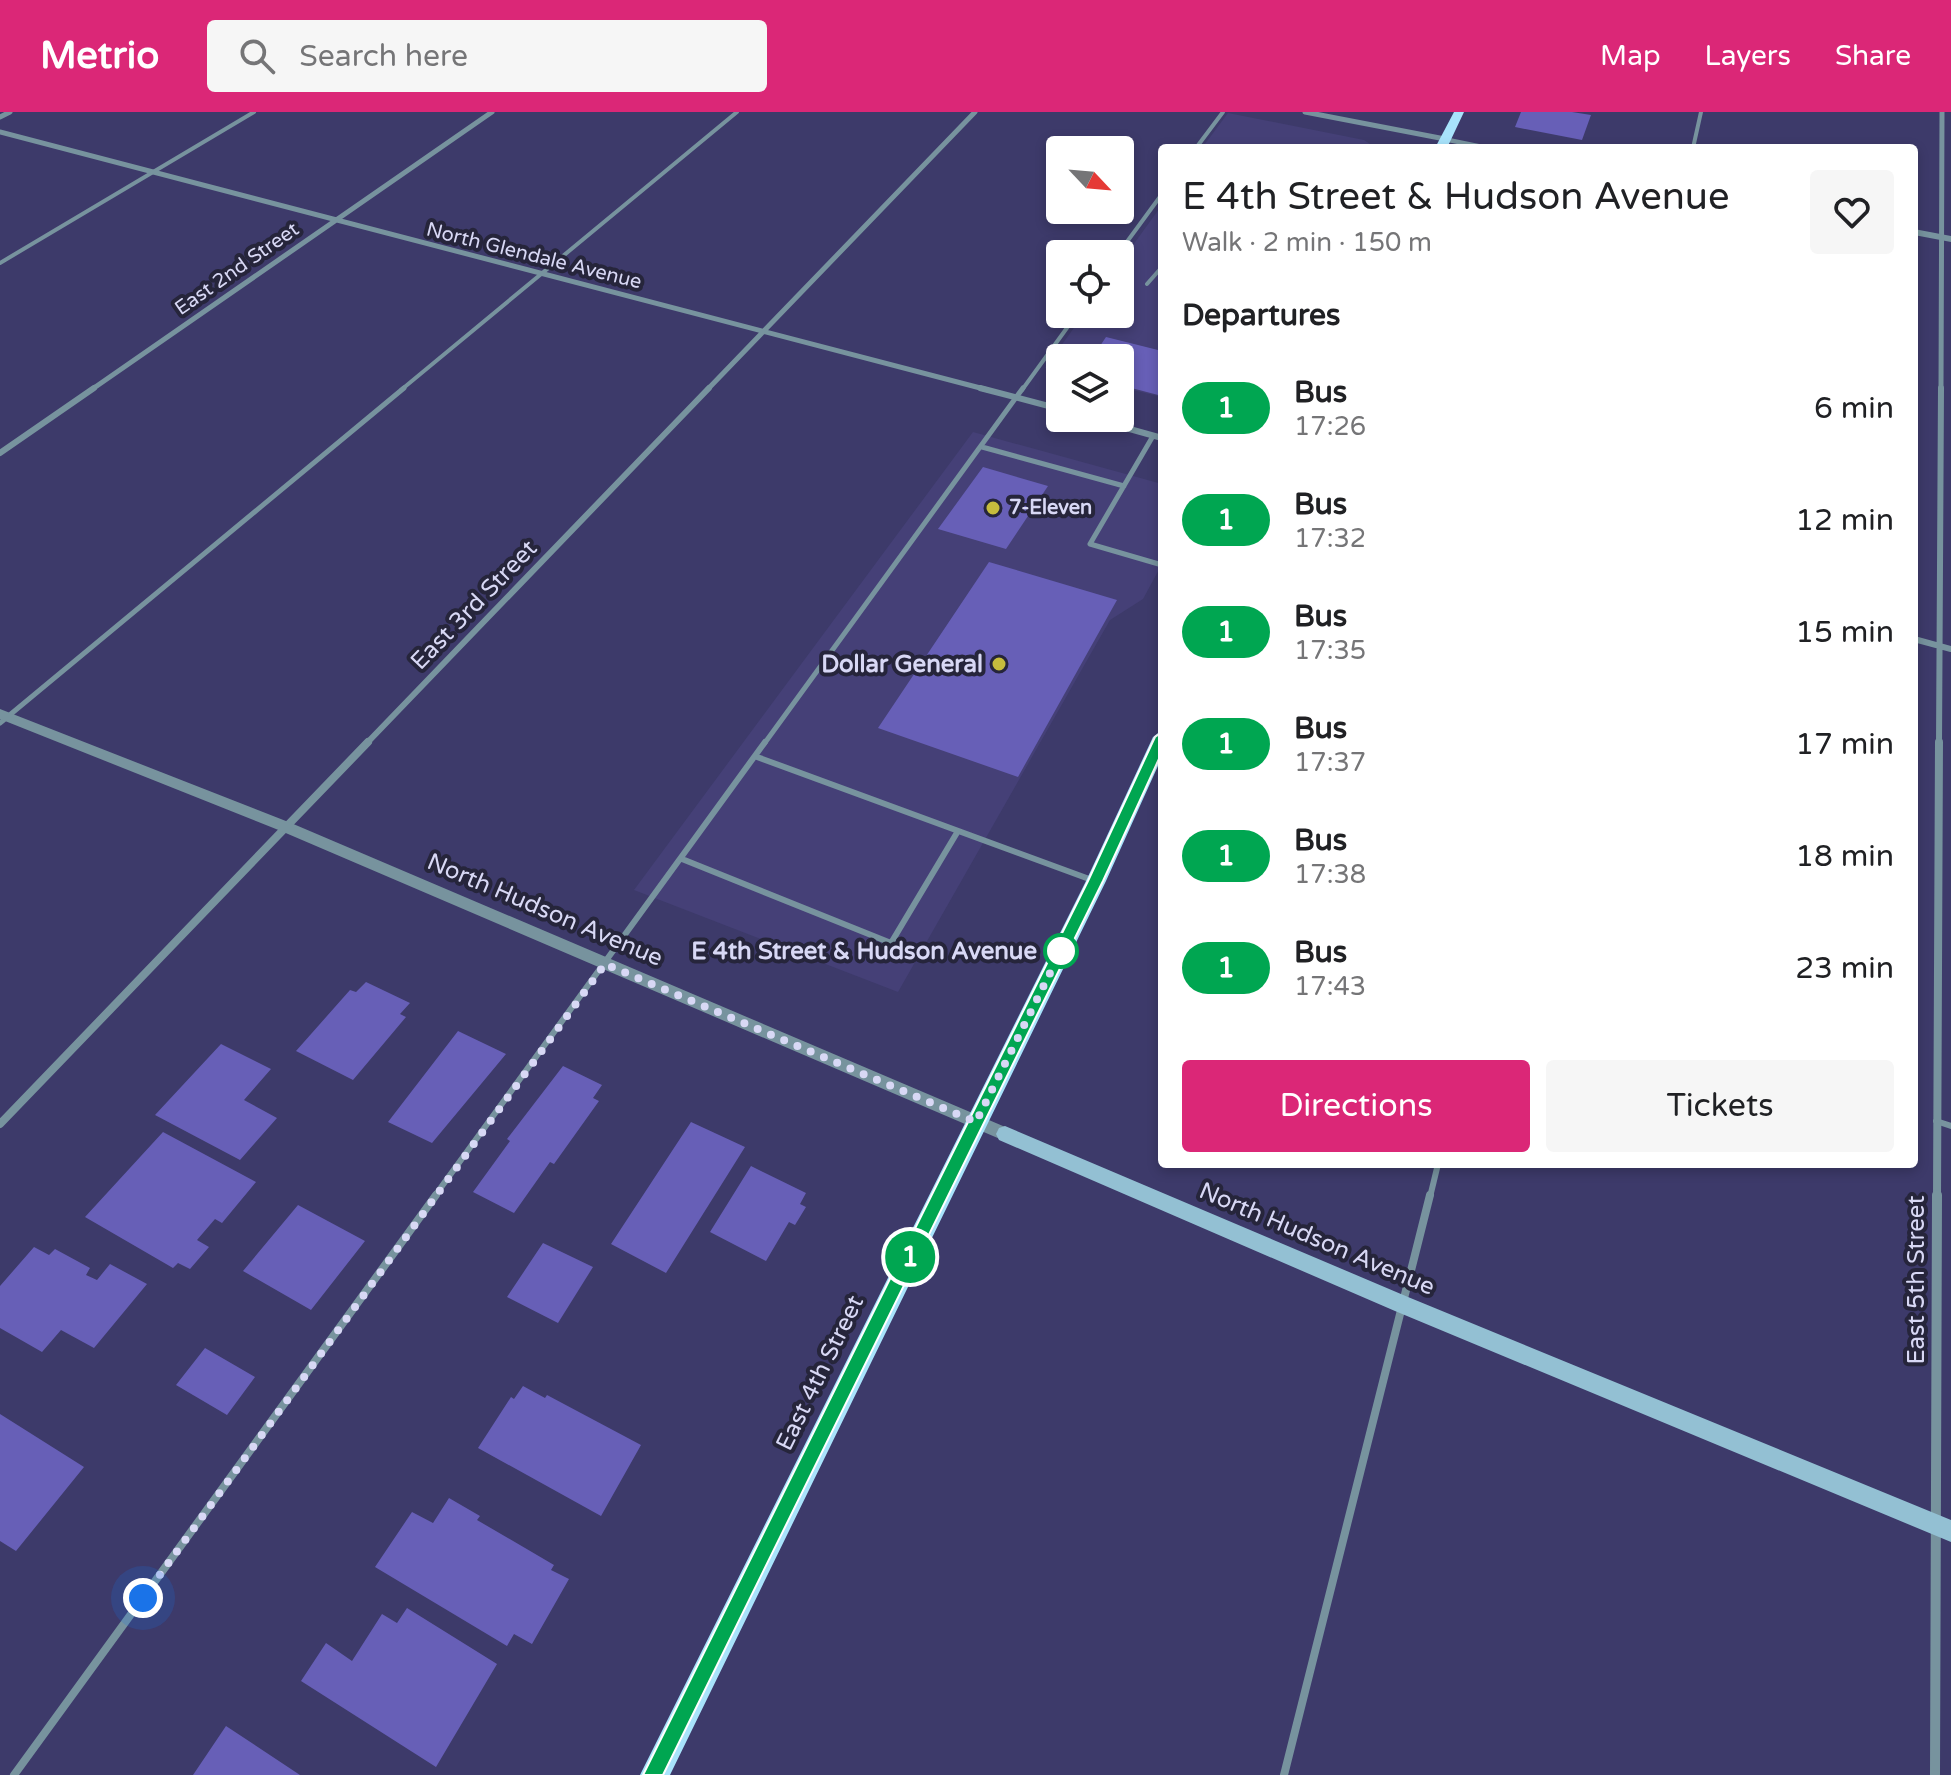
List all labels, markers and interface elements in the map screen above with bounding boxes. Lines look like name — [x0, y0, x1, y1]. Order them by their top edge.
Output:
search box — [207, 20, 767, 92]
text: Metrio — [40, 33, 159, 79]
icon: search — [235, 34, 279, 78]
text: Search here — [299, 38, 468, 75]
text: Map — [1600, 39, 1661, 73]
text: Layers — [1705, 39, 1791, 73]
text: Share — [1835, 39, 1911, 73]
north arrow — [1046, 136, 1134, 224]
map controls — [1046, 136, 1134, 432]
button: heart — [1810, 170, 1894, 254]
text: E 4th Street & Hudson Avenue — [1182, 174, 1729, 220]
street label: East 2nd Street — [170, 217, 304, 321]
street label: North Glendale Avenue — [424, 218, 644, 294]
text: Walk · 2 min · 150 m — [1182, 227, 1432, 258]
button: locate — [1046, 240, 1134, 328]
text: Departures — [1182, 297, 1340, 334]
button: layers — [1046, 344, 1134, 432]
text: Bus — [1294, 374, 1347, 411]
text: 6 min — [1814, 390, 1894, 427]
text: 1 — [1217, 391, 1235, 425]
text: 17:26 — [1294, 411, 1366, 442]
text: Bus — [1294, 486, 1347, 523]
place label: 7-Eleven — [1009, 496, 1092, 520]
marker: 7-Eleven — [984, 499, 1002, 517]
text: 12 min — [1795, 502, 1894, 539]
text: 1 — [1217, 503, 1235, 537]
text: 17:32 — [1294, 523, 1366, 554]
street label: East 3rd Street — [405, 534, 543, 676]
text: Bus — [1294, 598, 1347, 635]
text: 15 min — [1795, 614, 1894, 651]
text: 1 — [1217, 615, 1235, 649]
text: 17:35 — [1294, 635, 1366, 666]
place label: Dollar General — [821, 650, 983, 679]
marker: Dollar General — [990, 655, 1008, 673]
text: Bus — [1294, 710, 1347, 747]
text: 17 min — [1795, 726, 1894, 763]
text: 1 — [1217, 727, 1235, 761]
text: 17:37 — [1294, 747, 1366, 778]
text: Bus — [1294, 822, 1347, 859]
text: 18 min — [1795, 838, 1894, 875]
text: 1 — [1217, 839, 1235, 873]
street label: North Hudson Avenue — [423, 847, 667, 973]
text: 17:38 — [1294, 859, 1366, 890]
marker: E 4th Street & Hudson Avenue — [1044, 934, 1078, 968]
text: Bus — [1294, 934, 1347, 971]
place label: E 4th Street & Hudson Avenue — [691, 937, 1037, 966]
text: 23 min — [1795, 950, 1894, 987]
text: 1 — [1217, 951, 1235, 985]
text: 17:43 — [1294, 971, 1366, 1002]
button: Directions — [1182, 1060, 1530, 1152]
button: Tickets — [1546, 1060, 1894, 1152]
street label: North Hudson Avenue — [1195, 1176, 1439, 1302]
street label: East 5th Street — [1902, 1195, 1931, 1365]
line badge: 1 — [884, 1231, 936, 1283]
text: 1 — [901, 1240, 919, 1274]
street label: East 4th Street — [770, 1291, 870, 1455]
your location — [123, 1578, 163, 1618]

